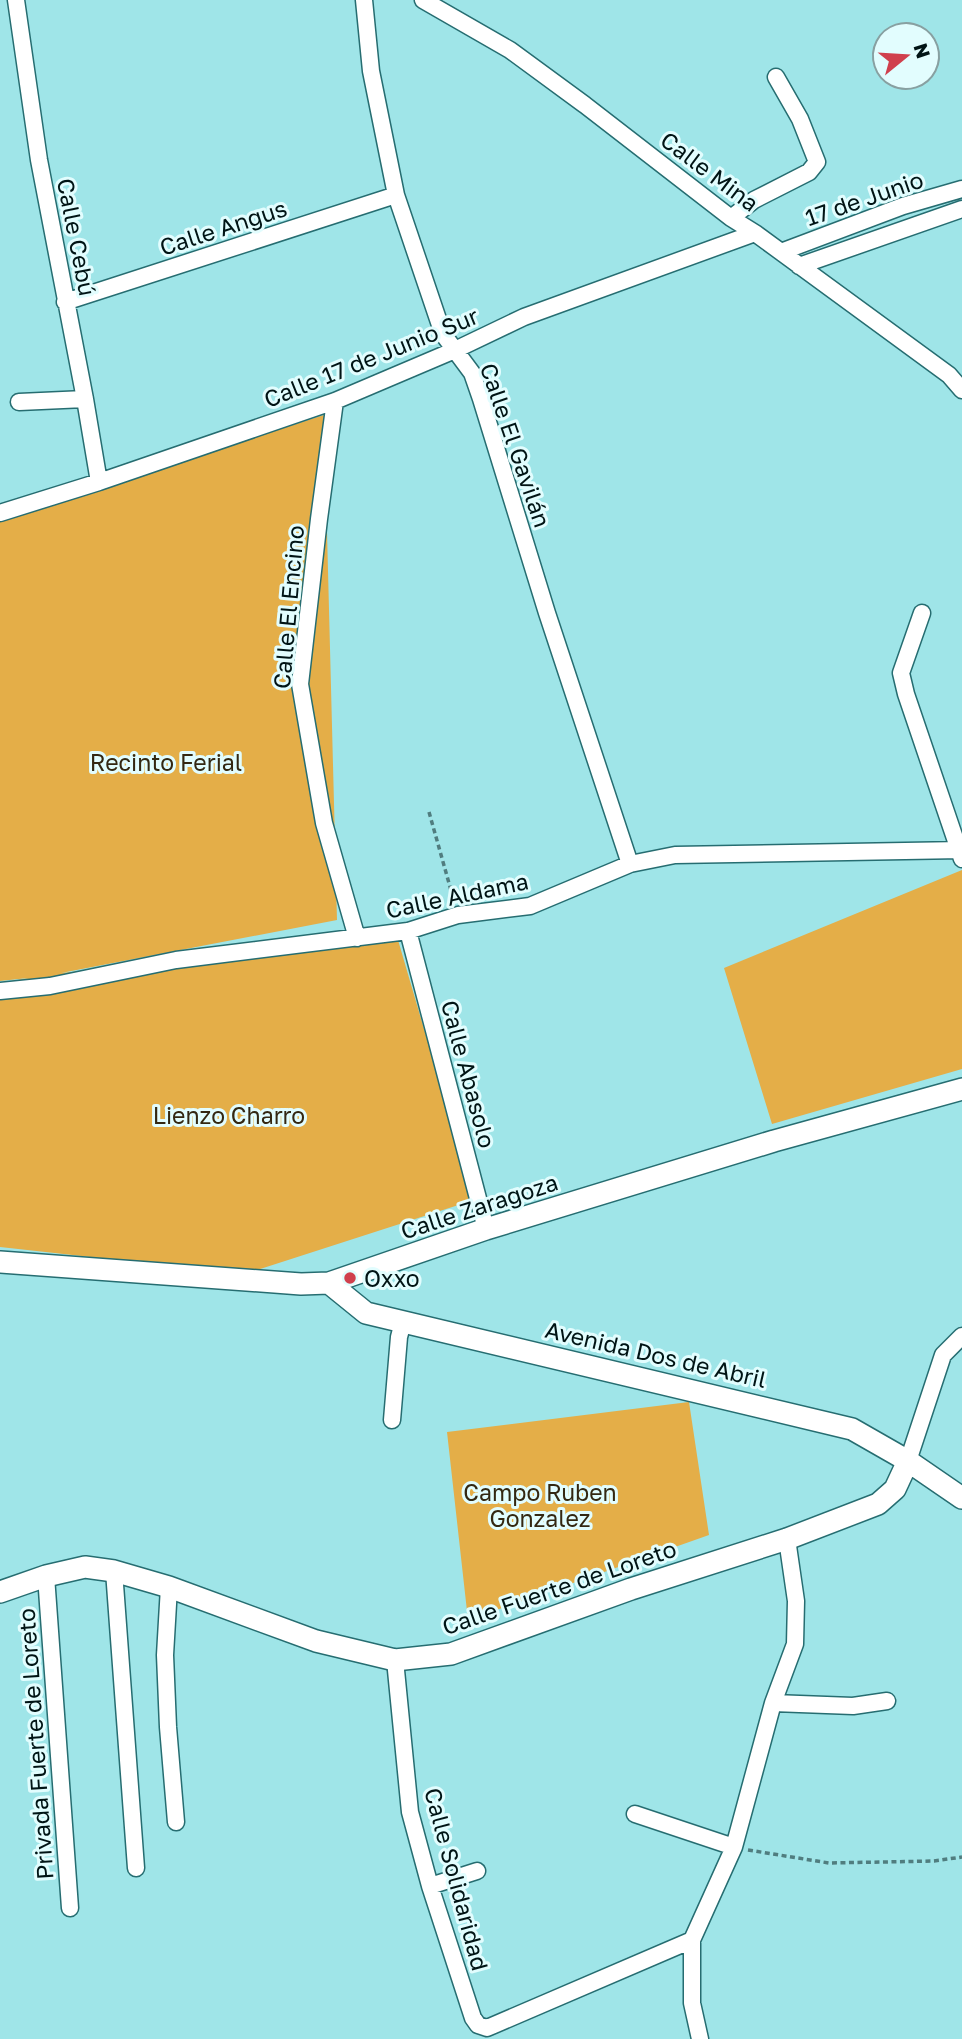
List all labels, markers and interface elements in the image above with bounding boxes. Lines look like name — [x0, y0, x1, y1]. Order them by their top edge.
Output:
north arrow — [871, 21, 941, 91]
text: N — [909, 40, 936, 61]
street label: Calle Mina — [656, 125, 764, 217]
street label: 17 de Junio — [801, 165, 927, 231]
street label: Calle Cebú — [52, 176, 102, 298]
street label: Calle Angus — [156, 193, 290, 261]
street label: Calle 17 de Junio Sur — [260, 301, 482, 413]
street label: Calle El Gavilán — [475, 359, 557, 531]
street label: Calle El Encino — [267, 524, 309, 690]
park label: Recinto Ferial — [90, 748, 242, 776]
street label: Calle Aldama — [383, 866, 531, 924]
street label: Calle Abasolo — [436, 997, 502, 1151]
park label: Lienzo Charro — [153, 1101, 305, 1129]
street label: Calle Zaragoza — [397, 1167, 561, 1245]
place label: Oxxo — [364, 1264, 420, 1292]
marker: Oxxo — [342, 1270, 358, 1286]
street label: Avenida Dos de Abril — [543, 1315, 769, 1393]
park label: Campo Ruben Gonzalez — [463, 1478, 617, 1532]
street label: Calle Fuerte de Loreto — [438, 1534, 680, 1640]
street label: Privada Fuerte de Loreto — [12, 1607, 58, 1881]
street label: Calle Solidaridad — [419, 1785, 495, 1973]

